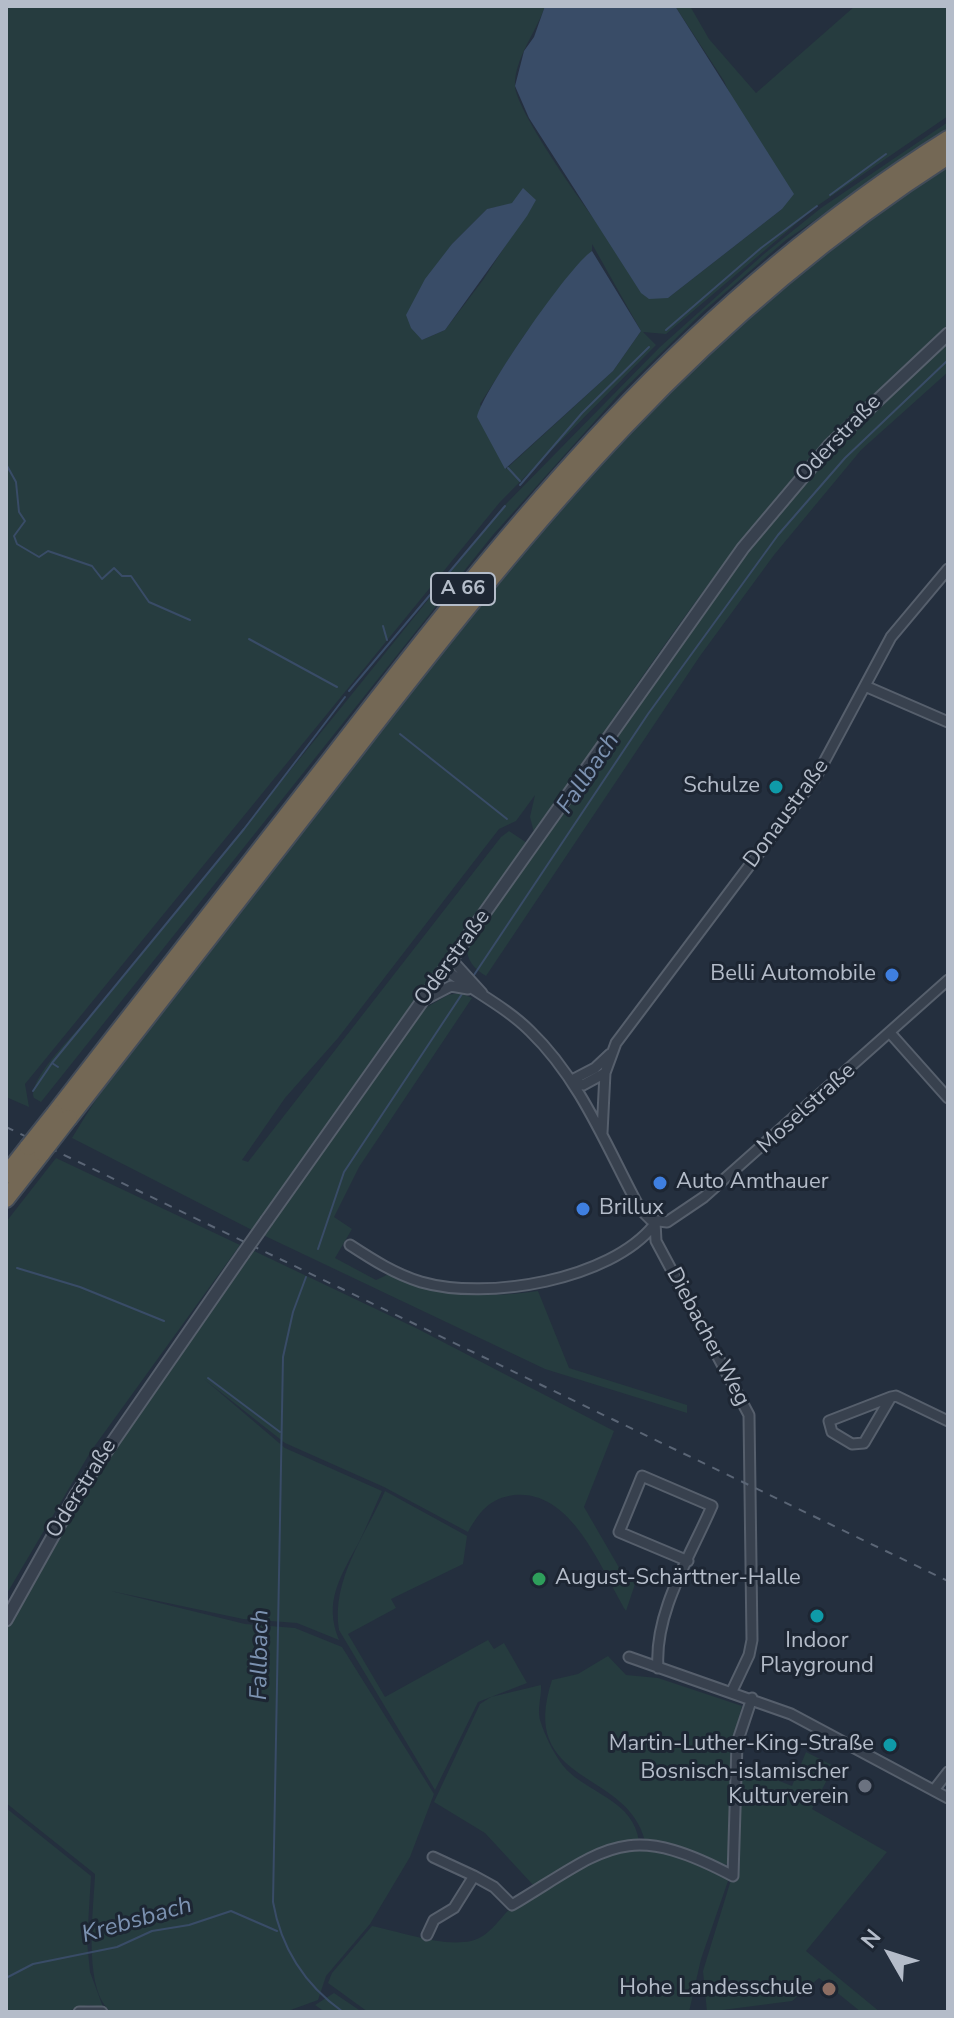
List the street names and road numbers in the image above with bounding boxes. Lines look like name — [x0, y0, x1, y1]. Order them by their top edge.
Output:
street label: Oderstraße — [791, 390, 887, 488]
road number: A 66 — [431, 573, 495, 605]
street label: Donaustraße — [739, 755, 835, 873]
street label: Oderstraße — [409, 905, 497, 1011]
street label: Moselstraße — [753, 1058, 861, 1160]
street label: Diebacher Weg — [659, 1263, 755, 1411]
street label: Oderstraße — [41, 1435, 123, 1543]

